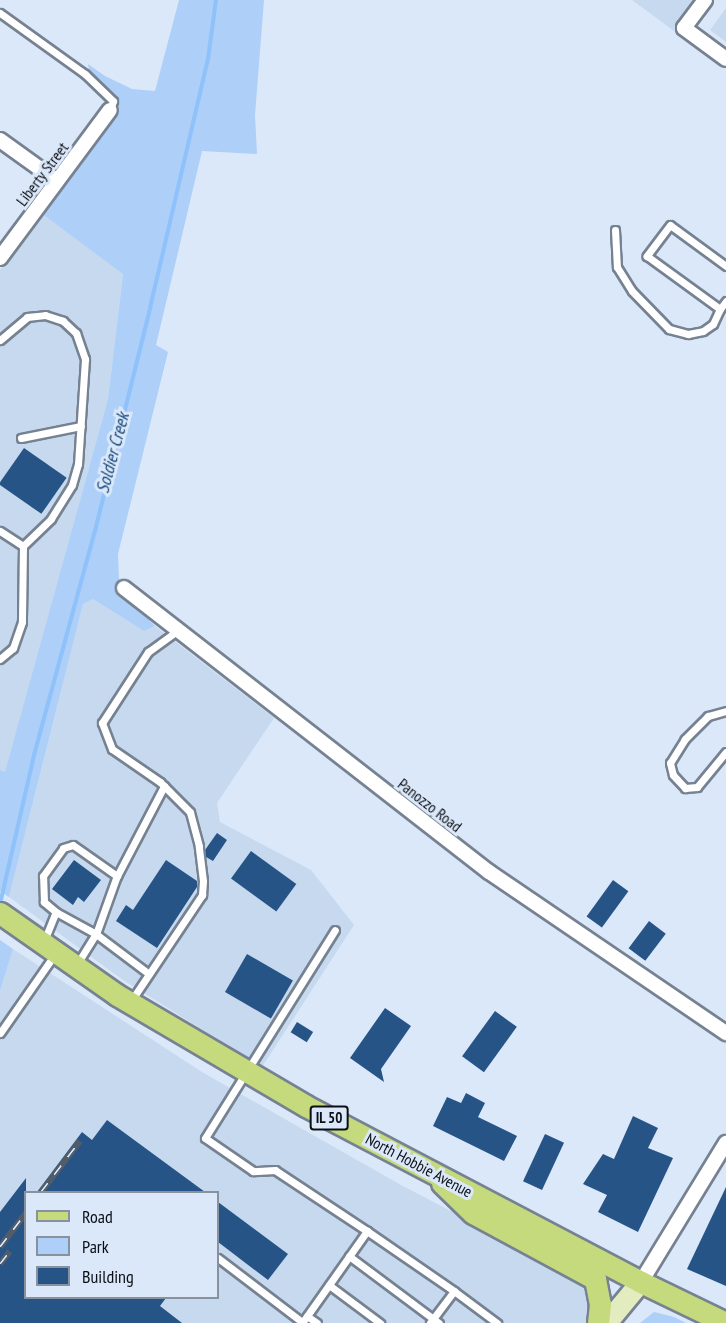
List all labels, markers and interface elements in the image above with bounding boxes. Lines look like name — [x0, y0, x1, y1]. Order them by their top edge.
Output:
street label: Liberty Street — [12, 138, 72, 210]
water label: Soldier Creek — [92, 411, 134, 495]
street label: Panozzo Road — [394, 774, 466, 836]
road number: IL 50 — [308, 1106, 350, 1130]
street label: North Hobbie Avenue — [362, 1129, 476, 1201]
legend — [24, 1191, 219, 1299]
text: Road — [82, 1205, 113, 1228]
text: Park — [82, 1235, 109, 1258]
text: Building — [82, 1265, 134, 1288]

